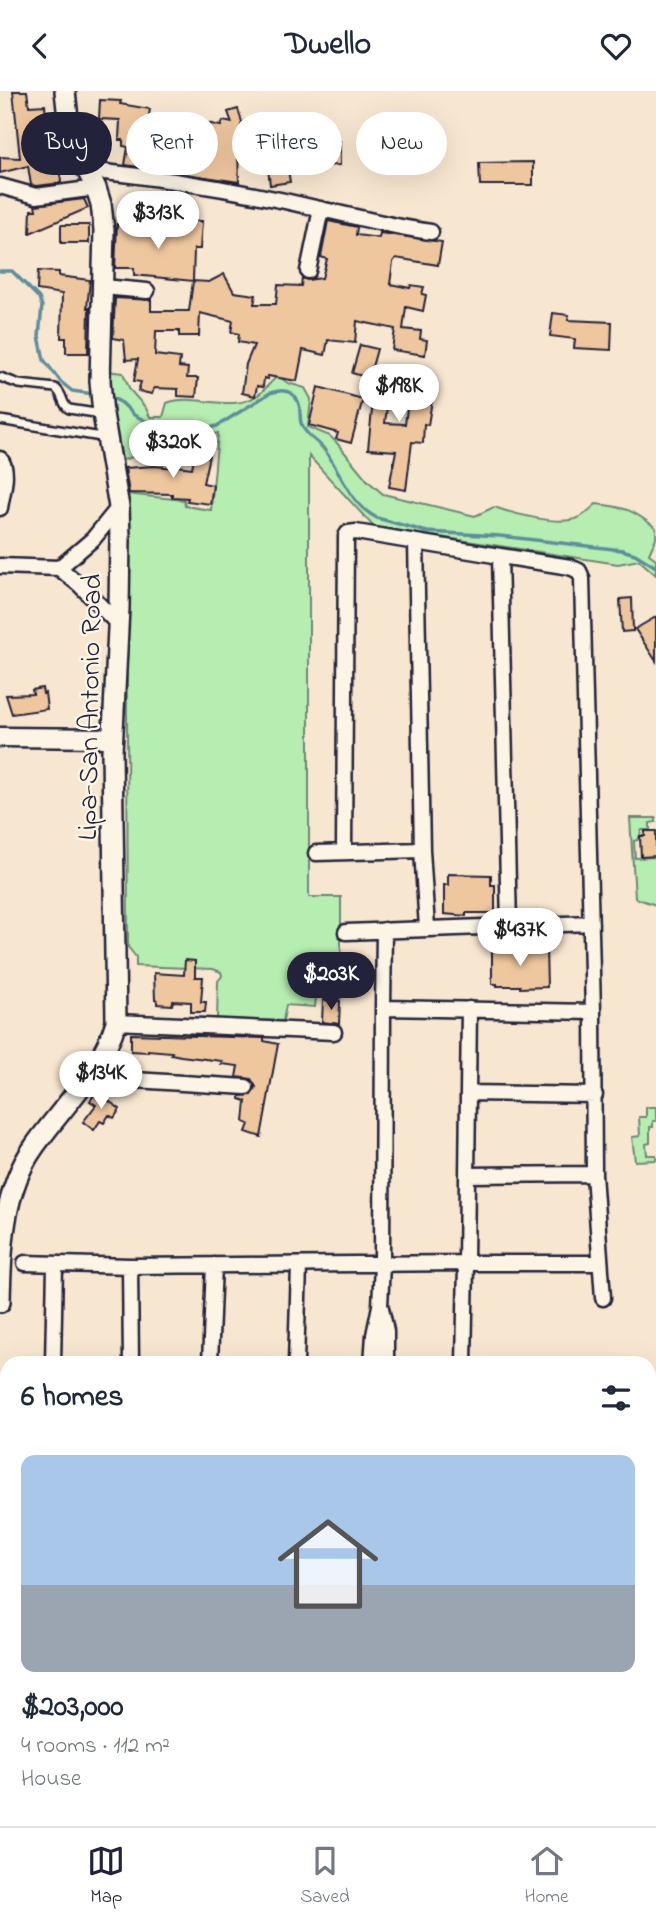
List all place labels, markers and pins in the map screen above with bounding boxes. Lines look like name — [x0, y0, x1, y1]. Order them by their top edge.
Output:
pin: $313K — [109, 191, 207, 251]
pin: $198K — [350, 365, 448, 424]
pin: $320K — [124, 421, 222, 480]
pin: $437K — [471, 909, 569, 968]
pin: $203K — [282, 953, 380, 1012]
pin: $134K — [52, 1051, 150, 1111]

